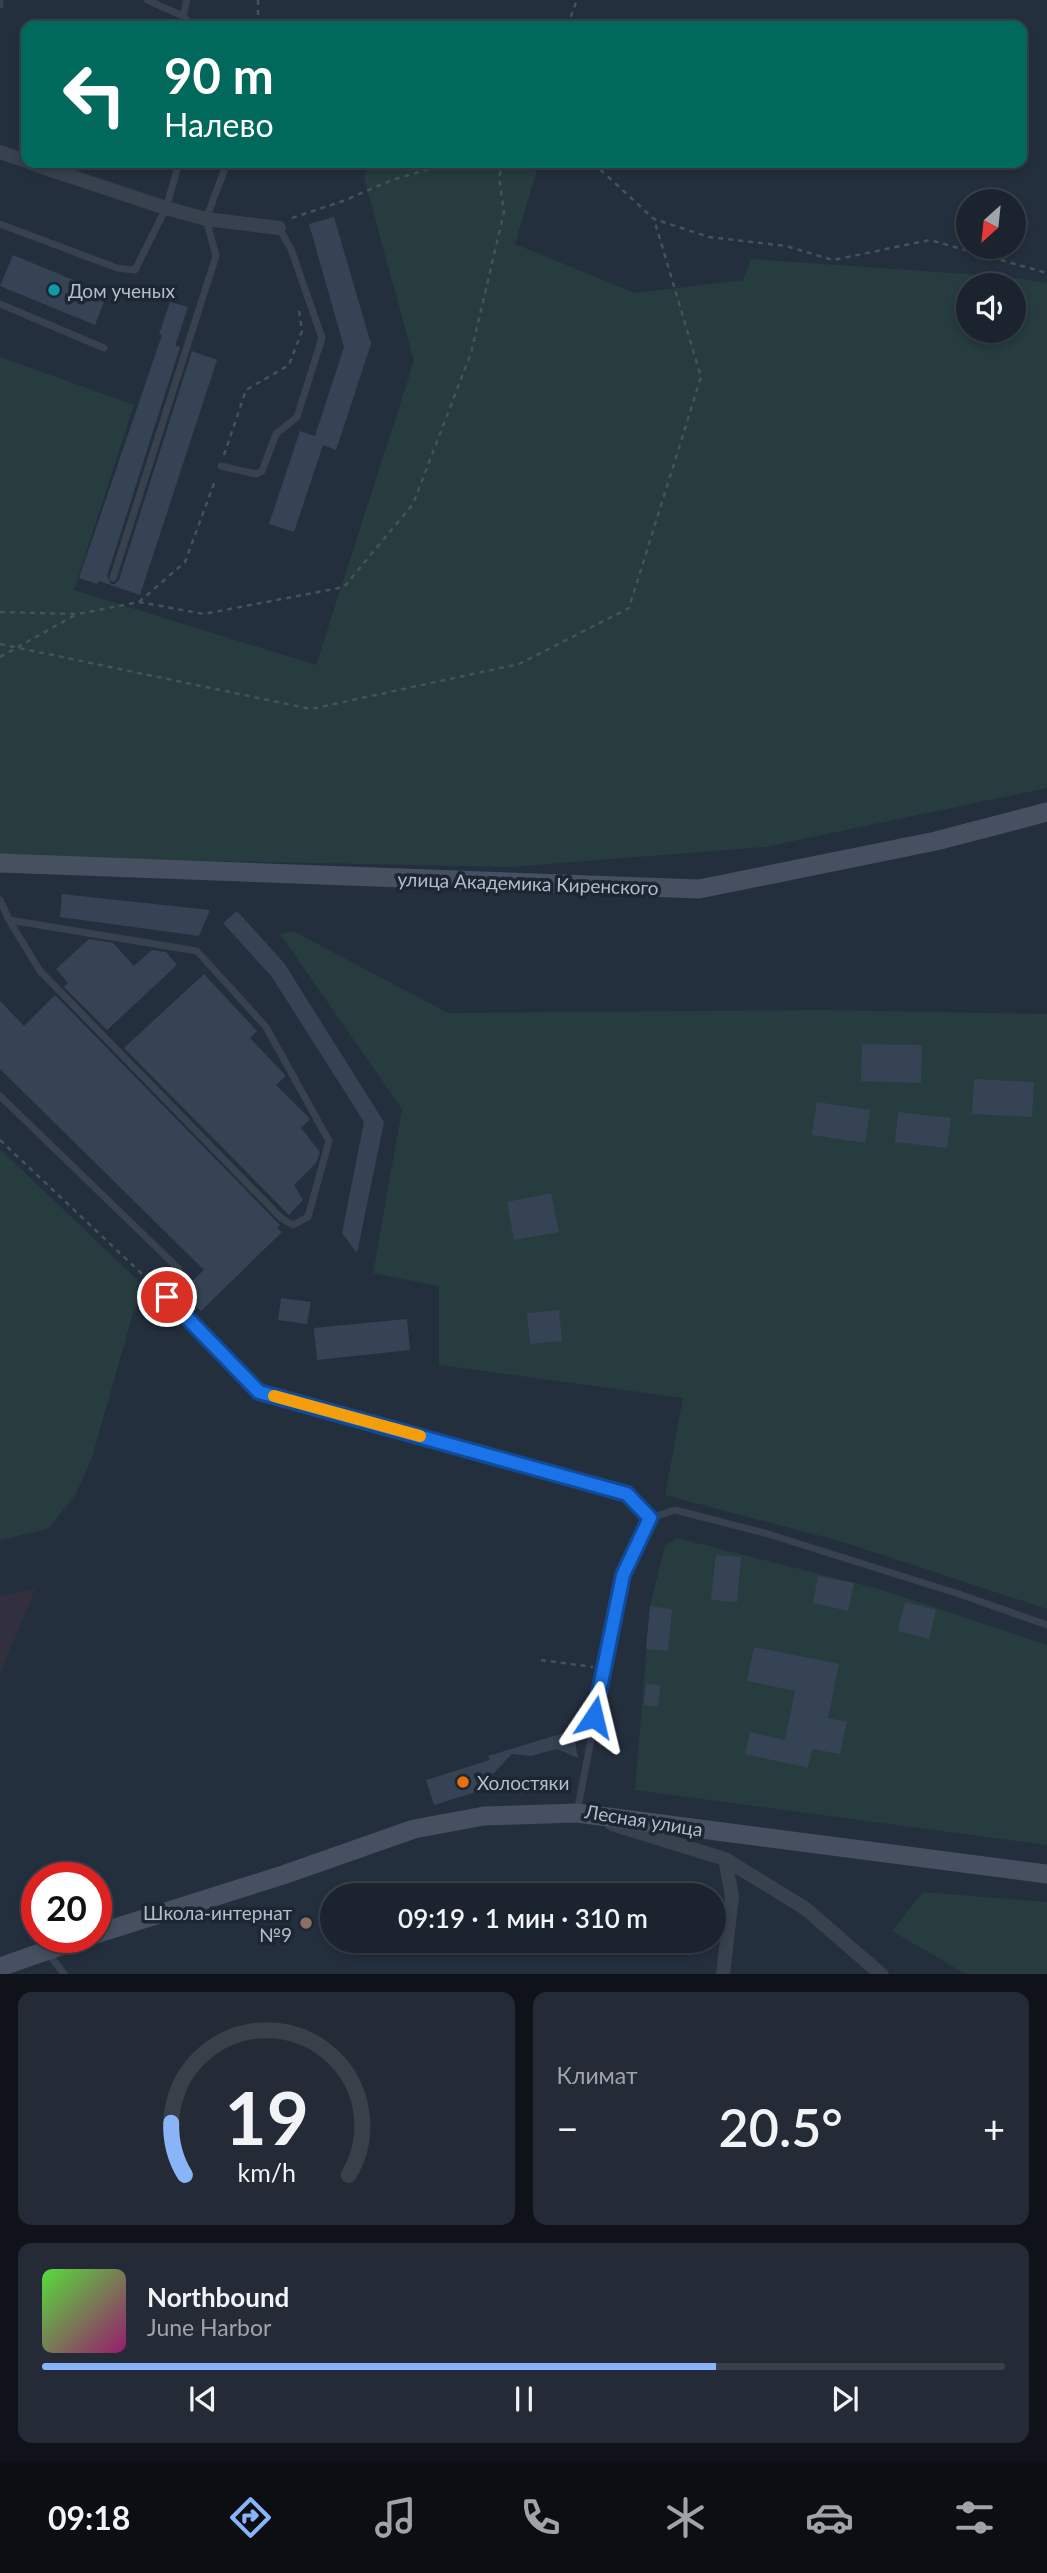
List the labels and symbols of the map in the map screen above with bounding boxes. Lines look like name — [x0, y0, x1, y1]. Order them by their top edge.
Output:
north arrow — [956, 189, 1026, 259]
place label: Дом ученых — [68, 279, 175, 302]
marker: Дом ученых — [46, 282, 62, 298]
street label: улица Академика Киренского — [397, 867, 659, 899]
pin — [137, 1267, 197, 1327]
position arrow — [557, 1680, 631, 1754]
place label: Холостяки — [477, 1771, 569, 1794]
marker: Холостяки — [455, 1774, 471, 1790]
street label: Лесная улица — [583, 1799, 705, 1841]
speed limit sign: 20 — [21, 1862, 112, 1953]
place label: Школа-интернат №9 — [143, 1901, 292, 1946]
marker: Школа-интернат №9 — [298, 1915, 314, 1931]

